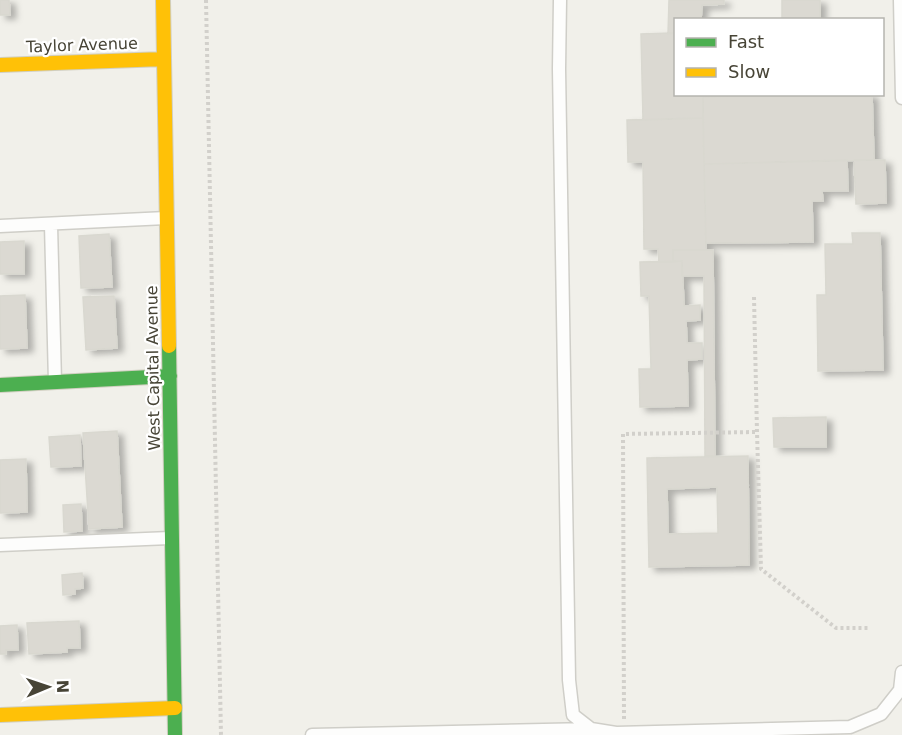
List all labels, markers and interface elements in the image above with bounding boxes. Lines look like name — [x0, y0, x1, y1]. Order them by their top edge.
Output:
legend — [674, 18, 884, 96]
text: Fast — [728, 31, 764, 52]
street label: Taylor Avenue — [25, 34, 138, 56]
text: Slow — [728, 61, 770, 82]
street label: West Capital Avenue — [142, 285, 164, 451]
north arrow — [18, 657, 78, 717]
text: N — [53, 679, 72, 694]

